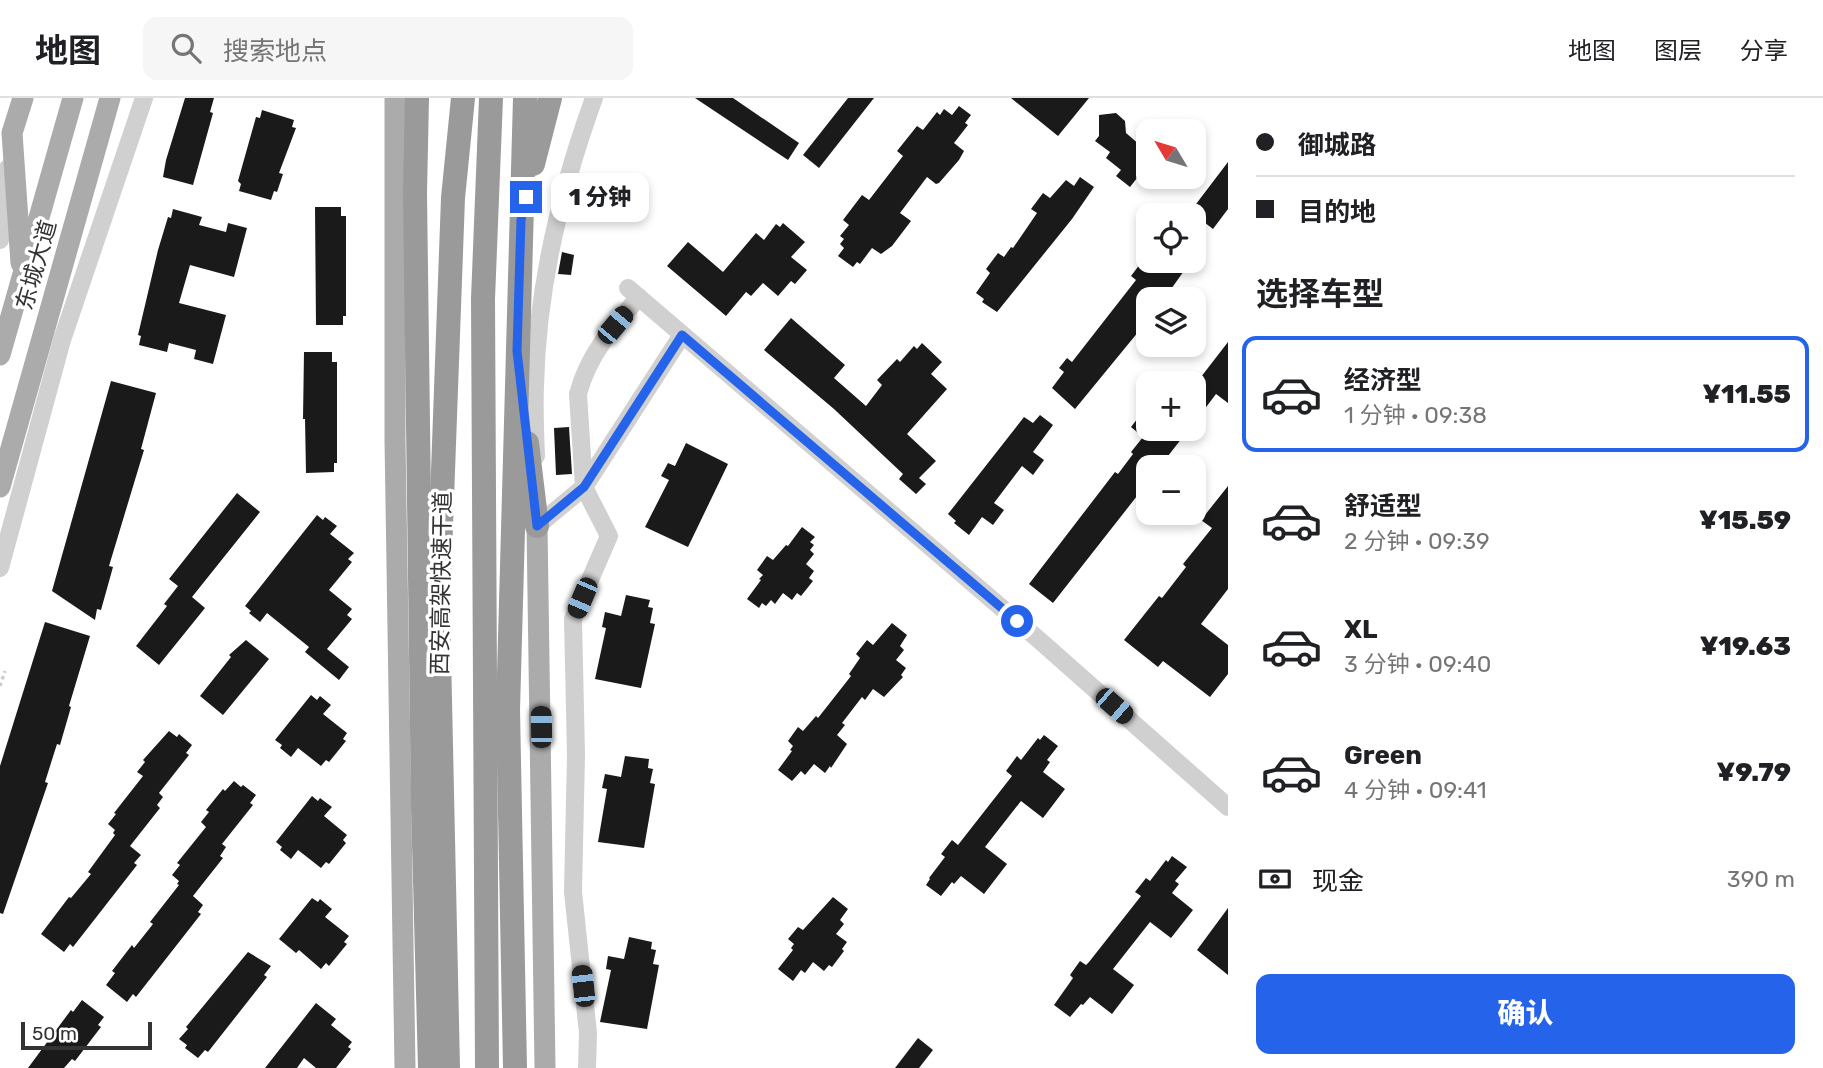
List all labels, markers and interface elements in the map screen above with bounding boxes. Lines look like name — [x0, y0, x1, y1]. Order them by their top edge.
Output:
search box — [143, 17, 633, 80]
icon: search — [167, 29, 205, 67]
text: 地图 — [35, 31, 101, 70]
text: 搜索地点 — [223, 36, 327, 67]
text: 地图 — [1568, 37, 1616, 65]
text: 图层 — [1654, 37, 1702, 65]
text: 分享 — [1740, 37, 1788, 65]
north arrow — [1136, 119, 1206, 189]
map controls — [1136, 119, 1206, 525]
text: 御城路 — [1298, 130, 1376, 161]
callout: 1 分钟 — [550, 172, 648, 222]
route end — [510, 181, 542, 213]
text: 1 分钟 — [569, 183, 631, 211]
text: 目的地 — [1298, 197, 1376, 228]
button: locate — [1136, 203, 1206, 273]
street label: 东城大道 — [10, 217, 62, 313]
text: 选择车型 — [1256, 275, 1384, 313]
button: layers — [1136, 287, 1206, 357]
car — [594, 302, 637, 348]
icon: car — [1260, 363, 1323, 426]
text: 经济型 — [1344, 365, 1422, 396]
button: + — [1136, 371, 1206, 441]
text: ¥11.55 — [1702, 379, 1791, 410]
text: 1 分钟 · 09:38 — [1344, 401, 1487, 429]
button: − — [1136, 455, 1206, 525]
icon: car — [1260, 489, 1323, 552]
street label: 西安高架快速干道 — [425, 491, 457, 675]
text: 舒适型 — [1344, 491, 1422, 522]
text: ¥15.59 — [1699, 505, 1791, 536]
text: 2 分钟 · 09:39 — [1344, 527, 1490, 555]
car — [565, 575, 600, 621]
route start — [1001, 605, 1033, 637]
text: XL — [1344, 614, 1377, 645]
icon: car — [1260, 615, 1323, 678]
text: ¥19.63 — [1700, 631, 1791, 662]
text: 3 分钟 · 09:40 — [1344, 650, 1491, 678]
car — [1092, 684, 1137, 728]
car — [531, 706, 552, 748]
text: Green — [1344, 740, 1422, 771]
icon: car — [1260, 741, 1323, 804]
text: ¥9.79 — [1717, 757, 1791, 788]
text: 4 分钟 · 09:41 — [1344, 776, 1487, 804]
icon: cash — [1256, 860, 1294, 898]
text: 390 m — [1727, 865, 1795, 893]
text: 现金 — [1312, 866, 1364, 897]
car — [571, 964, 596, 1008]
button: 确认 — [1256, 974, 1795, 1054]
scale bar — [21, 1019, 152, 1051]
text: 50 m — [32, 1022, 77, 1045]

